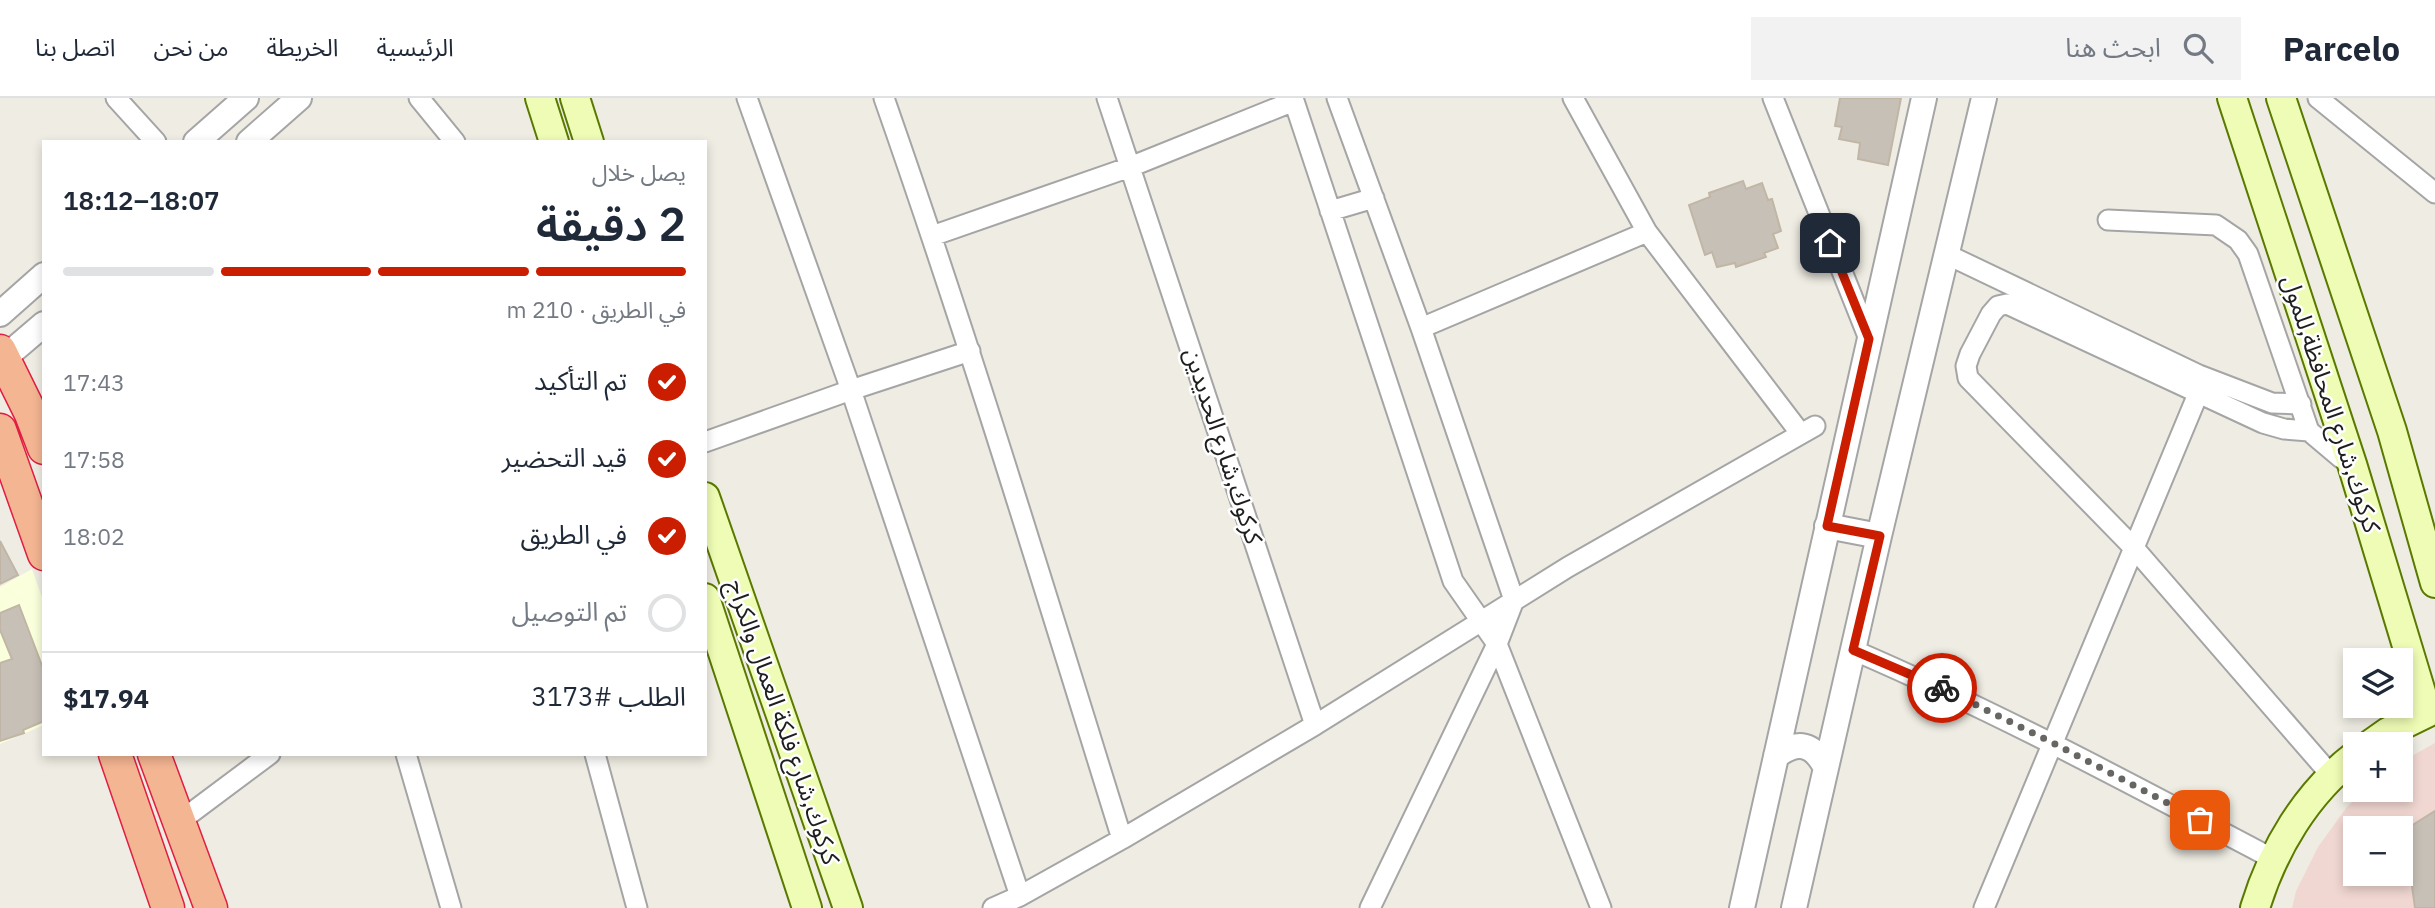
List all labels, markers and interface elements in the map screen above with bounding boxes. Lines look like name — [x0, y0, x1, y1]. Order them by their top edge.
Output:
search box — [1751, 17, 2241, 80]
text: Parcelo — [2283, 27, 2400, 70]
icon: search — [2179, 29, 2217, 67]
text: ابحث هنا — [2065, 30, 2161, 64]
text: اتصل بنا — [35, 31, 116, 63]
text: من نحن — [154, 31, 229, 63]
text: الخريطة — [267, 31, 339, 63]
text: الرئيسية — [377, 31, 454, 63]
text: يصل خلال — [592, 157, 686, 187]
text: 18:07–18:12 — [63, 183, 220, 217]
text: 2 دقيقة — [536, 194, 686, 254]
pin — [1800, 213, 1860, 273]
icon: home — [1811, 224, 1849, 262]
street label: كركوك,شارع المحافظة,للمول — [2273, 271, 2389, 538]
text: في الطريق · 210 m — [506, 294, 686, 324]
street label: كركوك,شارع الحديدين — [1175, 344, 1271, 550]
text: تم التأكيد — [534, 363, 627, 397]
icon: check — [648, 363, 686, 401]
text: 17:43 — [63, 367, 125, 397]
text: قيد التحضير — [502, 440, 627, 474]
icon: check — [648, 440, 686, 478]
text: 17:58 — [63, 444, 125, 474]
text: في الطريق — [520, 517, 627, 551]
icon: check — [648, 517, 686, 555]
text: 18:02 — [63, 521, 125, 551]
street label: كركوك,شارع فلكة العمال والكراج — [718, 575, 848, 870]
text: تم التوصيل — [511, 594, 627, 628]
map controls — [2343, 648, 2413, 886]
button: layers — [2343, 648, 2413, 718]
courier — [1907, 653, 1977, 723]
icon: bike — [1923, 669, 1961, 707]
text: الطلب #3173 — [531, 679, 686, 713]
text: $17.94 — [63, 681, 149, 715]
button: + — [2343, 732, 2413, 802]
pin — [2170, 790, 2230, 850]
icon: bag — [2181, 801, 2219, 839]
button: − — [2343, 816, 2413, 886]

